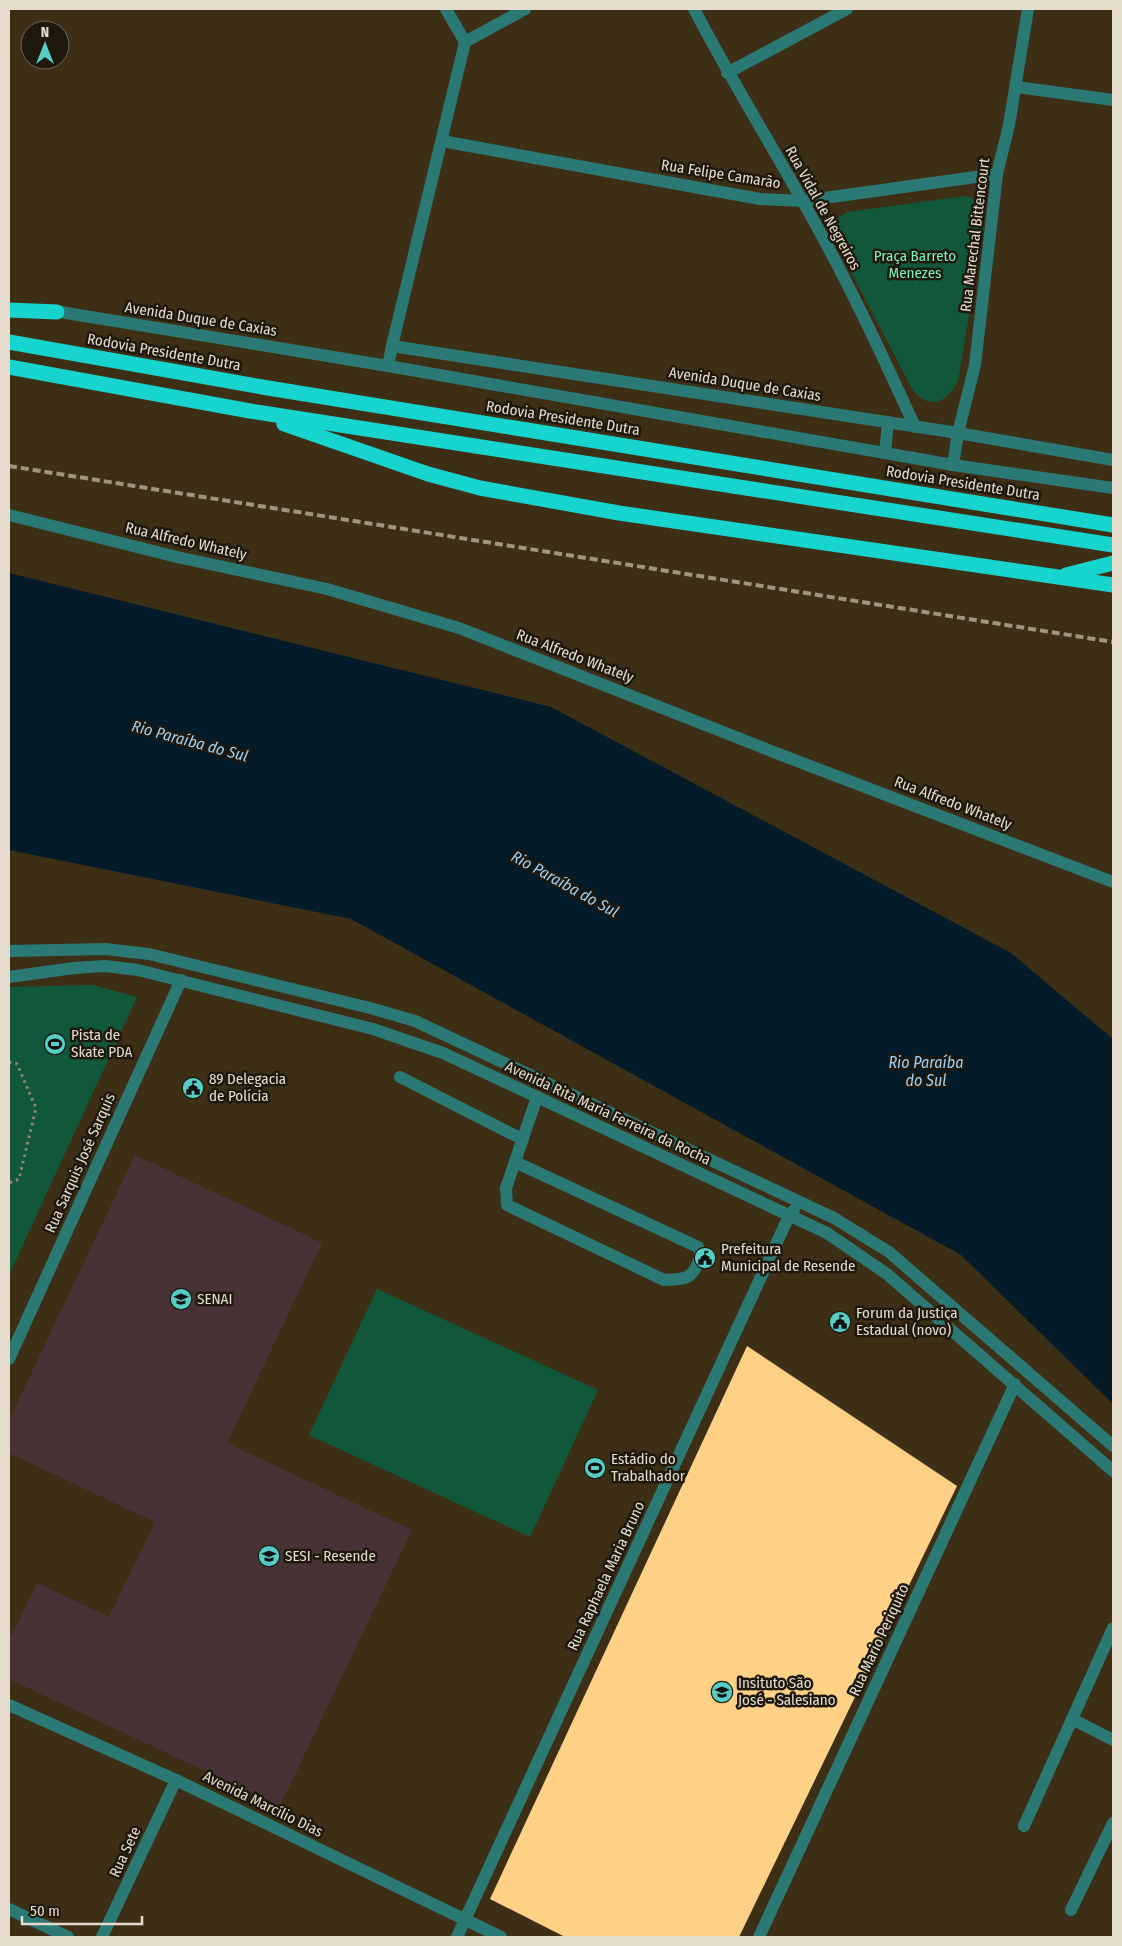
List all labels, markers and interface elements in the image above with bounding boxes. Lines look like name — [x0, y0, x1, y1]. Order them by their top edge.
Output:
north arrow — [20, 20, 70, 70]
text: N — [41, 24, 49, 41]
street label: Rua Vidal de Negreiros — [782, 143, 864, 273]
street label: Rua Felipe Camarão — [660, 156, 782, 192]
street label: Rua Marechal Bittencourt — [957, 157, 993, 313]
park label: Praça Barreto Menezes — [874, 247, 956, 282]
street label: Avenida Duque de Caxias — [124, 298, 278, 340]
street label: Rodovia Presidente Dutra — [86, 330, 242, 374]
street label: Avenida Duque de Caxias — [668, 363, 822, 405]
street label: Rodovia Presidente Dutra — [485, 397, 641, 439]
street label: Rodovia Presidente Dutra — [885, 462, 1041, 504]
street label: Rua Alfredo Whately — [124, 518, 249, 564]
street label: Rua Alfredo Whately — [514, 625, 636, 687]
water label: Rio Paraíba do Sul — [130, 716, 250, 766]
street label: Rua Alfredo Whately — [892, 772, 1014, 834]
water label: Rio Paraíba do Sul — [508, 847, 622, 921]
place label: Pista de Skate PDA — [71, 1026, 133, 1061]
sports icon: Pista de Skate PDA — [43, 1032, 67, 1056]
water label: Rio Paraíba do Sul — [888, 1053, 964, 1090]
street label: Avenida Rita Maria Ferreira da Rocha — [502, 1057, 714, 1169]
place label: 89 Delegacia de Polícia — [209, 1070, 286, 1105]
public building icon: 89 Delegacia de Polícia — [181, 1076, 205, 1100]
street label: Rua Sarquis José Sarquis — [41, 1090, 119, 1236]
place label: Prefeitura Municipal de Resende — [721, 1240, 855, 1275]
public building icon: Prefeitura Municipal de Resende — [693, 1246, 717, 1270]
school or university icon: SENAI — [169, 1287, 193, 1311]
place label: SENAI — [197, 1290, 232, 1308]
place label: Forum da Justiça Estadual (novo) — [856, 1304, 958, 1339]
public building icon: Forum da Justiça Estadual (novo) — [828, 1310, 852, 1334]
place label: Estádio do Trabalhador — [611, 1450, 686, 1485]
sports icon: Estádio do Trabalhador — [583, 1456, 607, 1480]
street label: Rua Raphaela Maria Bruno — [563, 1498, 649, 1654]
school or university icon: SESI - Resende — [257, 1544, 281, 1568]
place label: SESI - Resende — [285, 1547, 376, 1565]
street label: Rua Mario Periquito — [845, 1581, 913, 1699]
place label: Insituto São José - Salesiano — [738, 1674, 836, 1709]
school or university icon: Insituto São José - Salesiano — [710, 1680, 734, 1704]
street label: Avenida Marcílio Dias — [200, 1767, 326, 1841]
street label: Rua Sete — [105, 1824, 145, 1880]
scale bar — [22, 1894, 142, 1926]
text: 50 m — [30, 1902, 60, 1920]

